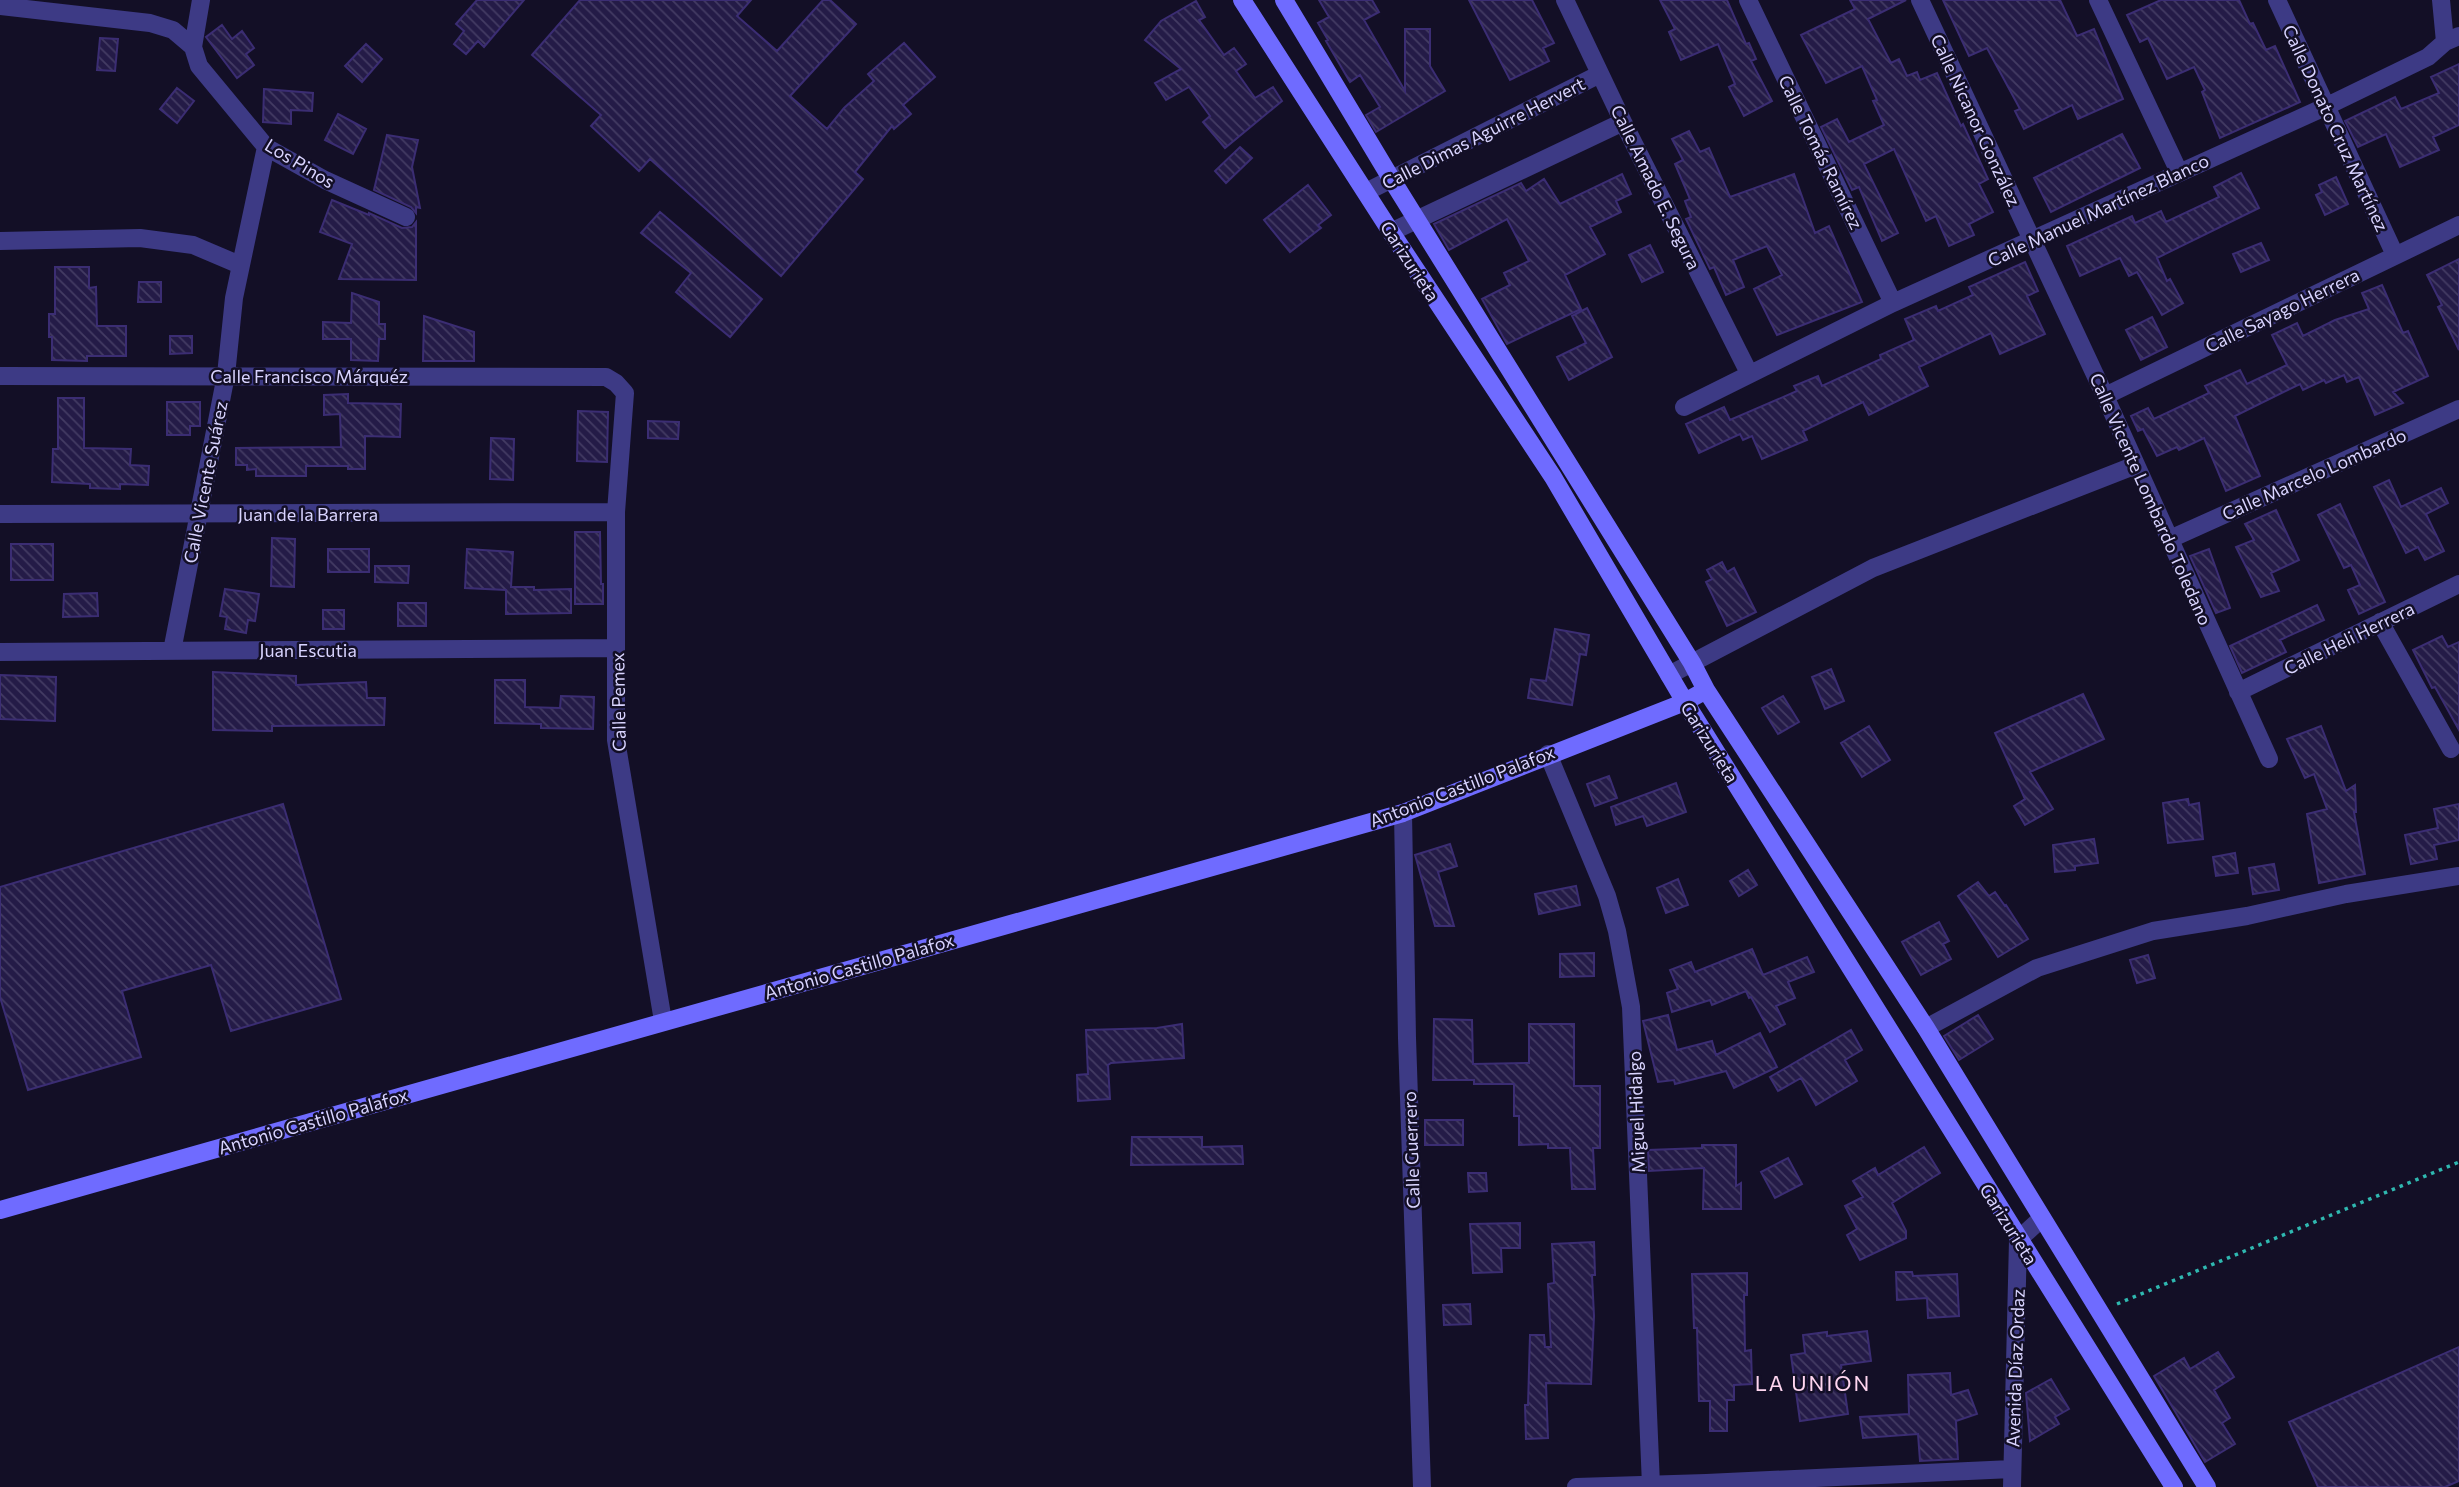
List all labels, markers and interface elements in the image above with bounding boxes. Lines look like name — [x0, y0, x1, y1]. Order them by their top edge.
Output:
street label: Calle Donato Cruz Martínez — [2278, 21, 2394, 235]
street label: Calle Nicanor González — [1926, 30, 2026, 210]
street label: Calle Tomás Ramírez — [1774, 71, 1868, 233]
street label: Calle Dimas Aguirre Hervert — [1378, 72, 1588, 194]
street label: Calle Amado E. Segura — [1607, 101, 1705, 273]
street label: Los Pinos — [261, 134, 339, 192]
street label: Calle Manuel Martínez Blanco — [1984, 149, 2212, 271]
street label: Garizurieta — [1376, 217, 1444, 305]
street label: Calle Sayago Herrera — [2201, 263, 2363, 357]
street label: Calle Francisco Márquéz — [210, 365, 408, 387]
street label: Calle Vicente Lombardo Toledano — [2085, 369, 2217, 629]
street label: Calle Vicente Suárez — [178, 399, 232, 565]
street label: Calle Marcelo Lombardo — [2219, 423, 2409, 525]
street label: Juan de la Barrera — [238, 503, 378, 525]
street label: Calle Heli Herrera — [2280, 597, 2418, 679]
street label: Juan Escutia — [259, 639, 357, 661]
street label: Calle Pemex — [606, 652, 630, 752]
street label: Garizurieta — [1676, 697, 1744, 787]
street label: Antonio Castillo Palafox — [1366, 740, 1558, 831]
street label: Antonio Castillo Palafox — [762, 928, 957, 1004]
street label: Miguel Hidalgo — [1623, 1051, 1649, 1173]
street label: Antonio Castillo Palafox — [216, 1083, 411, 1159]
street label: Calle Guerrero — [1398, 1091, 1424, 1209]
street label: Garizurieta — [1975, 1179, 2043, 1269]
street label: Avenida Díaz Ordaz — [2001, 1288, 2029, 1448]
district label: LA UNIÓN — [1755, 1370, 1871, 1395]

